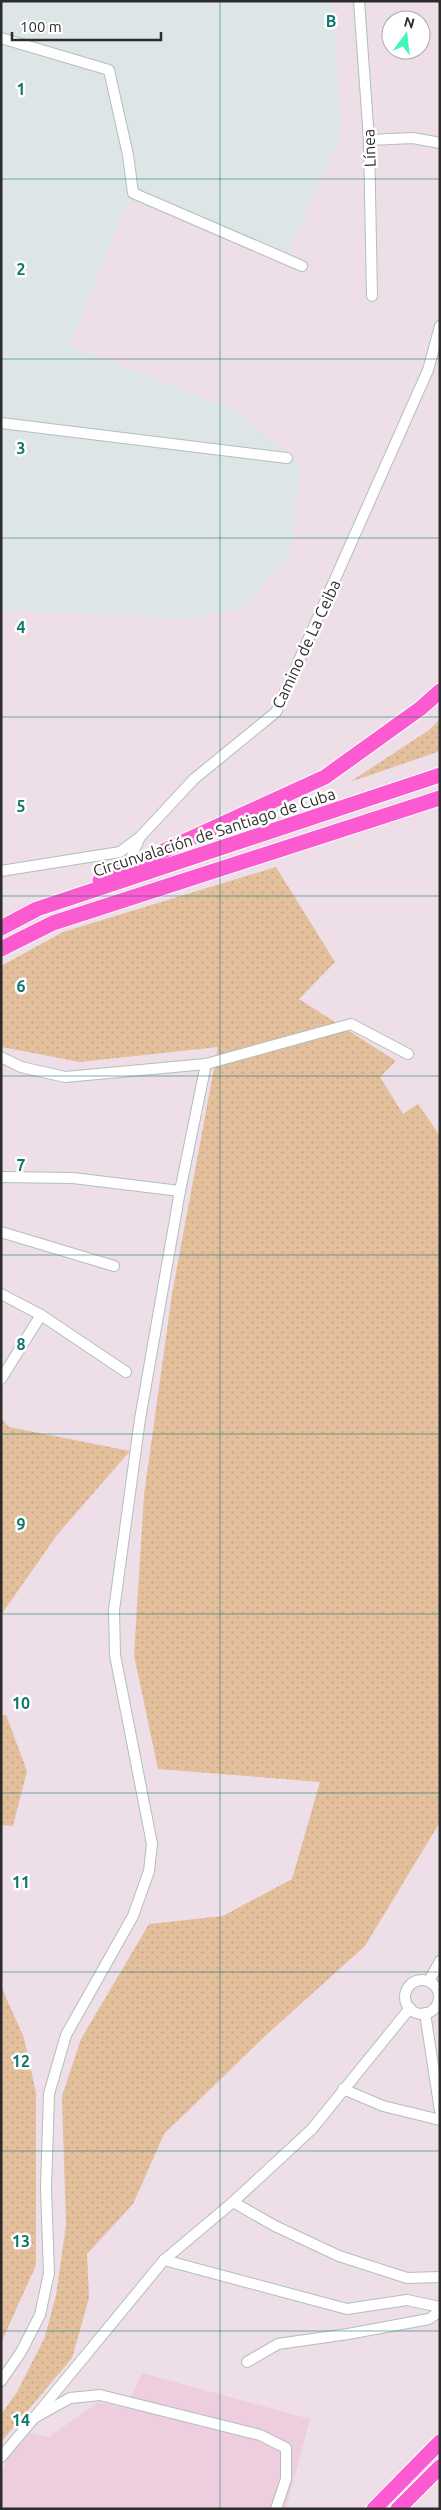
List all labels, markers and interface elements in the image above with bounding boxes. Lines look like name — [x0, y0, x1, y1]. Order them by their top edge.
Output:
scale bar — [12, 10, 161, 42]
north arrow — [381, 10, 431, 60]
text: B — [326, 12, 336, 30]
text: N — [402, 13, 416, 32]
text: 100 m — [20, 18, 62, 35]
text: 1 — [16, 80, 26, 98]
street label: Línea — [359, 129, 379, 167]
text: 2 — [16, 260, 26, 278]
text: 3 — [16, 439, 26, 457]
street label: Camino de La Ceiba — [268, 577, 344, 711]
text: 4 — [16, 618, 26, 636]
street label: Circunvalación de Santiago de Cuba — [91, 784, 337, 880]
text: 5 — [16, 797, 26, 815]
text: 6 — [16, 977, 26, 995]
text: 7 — [16, 1156, 26, 1174]
text: 8 — [16, 1335, 26, 1353]
text: 9 — [16, 1515, 26, 1533]
text: 10 — [12, 1694, 30, 1712]
text: 11 — [12, 1873, 30, 1891]
text: 12 — [12, 2052, 30, 2070]
text: 13 — [12, 2232, 30, 2250]
text: 14 — [12, 2411, 30, 2429]

